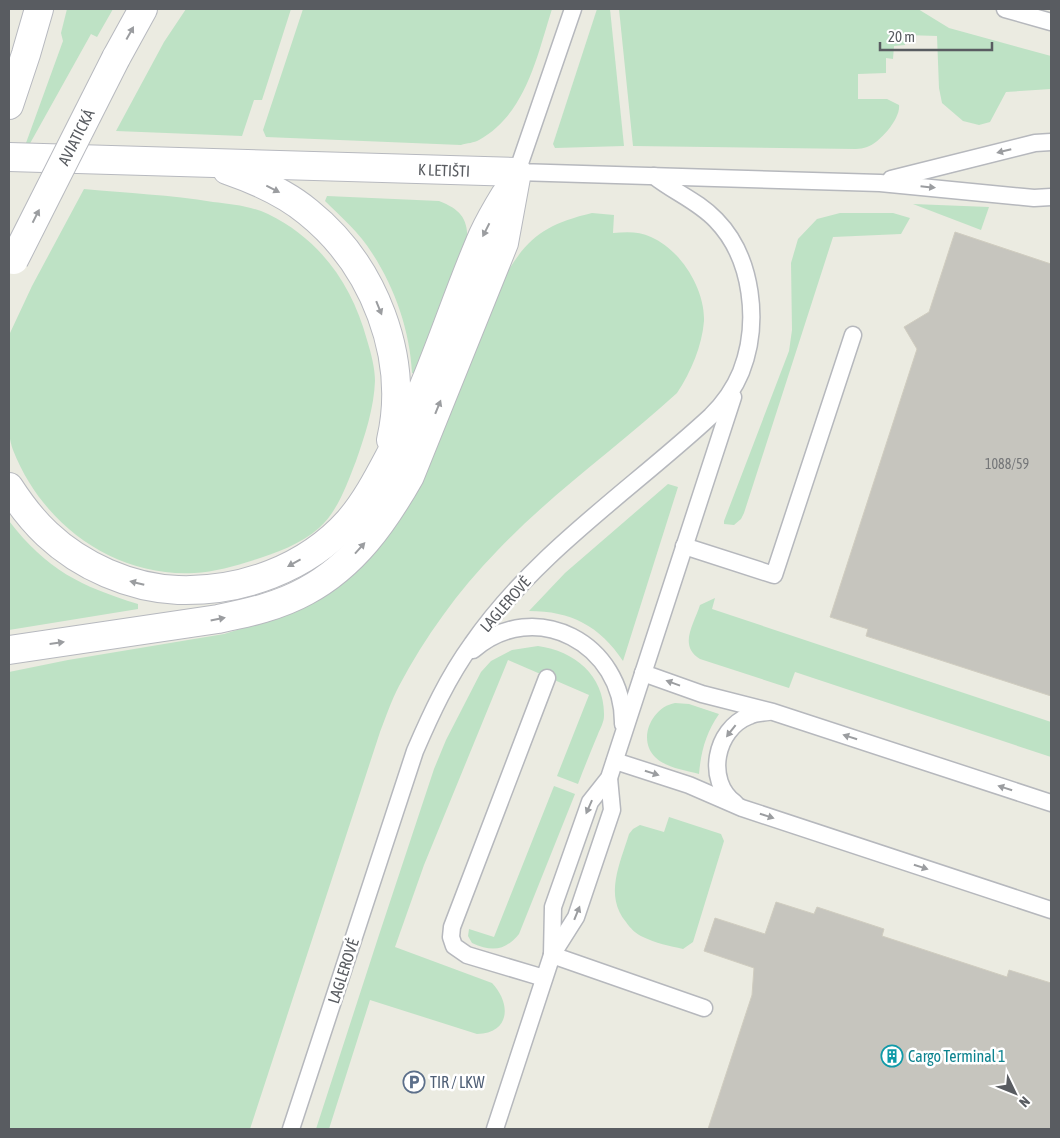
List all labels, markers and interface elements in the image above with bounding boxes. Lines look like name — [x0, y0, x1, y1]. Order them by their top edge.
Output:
scale bar — [880, 20, 992, 52]
one-way arrow — [125, 27, 134, 40]
text: 20 m — [888, 28, 915, 45]
street label: AVIATICKÁ — [54, 106, 98, 168]
one-way arrow — [996, 147, 1011, 155]
street label: K LETIŠTI — [418, 160, 470, 180]
one-way arrow — [920, 183, 936, 191]
one-way arrow — [266, 185, 280, 193]
one-way arrow — [32, 209, 40, 223]
one-way arrow — [482, 223, 490, 237]
one-way arrow — [375, 301, 383, 315]
one-way arrow — [434, 399, 442, 414]
house number: 1088/59 — [985, 456, 1029, 472]
one-way arrow — [354, 543, 366, 555]
one-way arrow — [286, 559, 301, 567]
street label: LAGLEROVÉ — [476, 573, 534, 635]
one-way arrow — [129, 579, 144, 587]
one-way arrow — [210, 615, 226, 623]
one-way arrow — [49, 639, 65, 647]
one-way arrow — [665, 679, 680, 686]
one-way arrow — [725, 724, 736, 737]
one-way arrow — [843, 733, 858, 741]
one-way arrow — [645, 769, 660, 777]
one-way arrow — [997, 784, 1012, 792]
one-way arrow — [584, 800, 592, 814]
one-way arrow — [759, 813, 774, 820]
one-way arrow — [914, 863, 929, 871]
one-way arrow — [573, 906, 581, 920]
street label: LAGLEROVÉ — [324, 936, 362, 1006]
building icon: Cargo Terminal 1 — [880, 1044, 904, 1068]
place label: Cargo Terminal 1 — [908, 1047, 1006, 1066]
north arrow — [990, 1068, 1040, 1118]
parking icon: TIR / LKW — [402, 1070, 426, 1094]
place label: TIR / LKW — [430, 1073, 485, 1091]
text: N — [1016, 1093, 1033, 1110]

